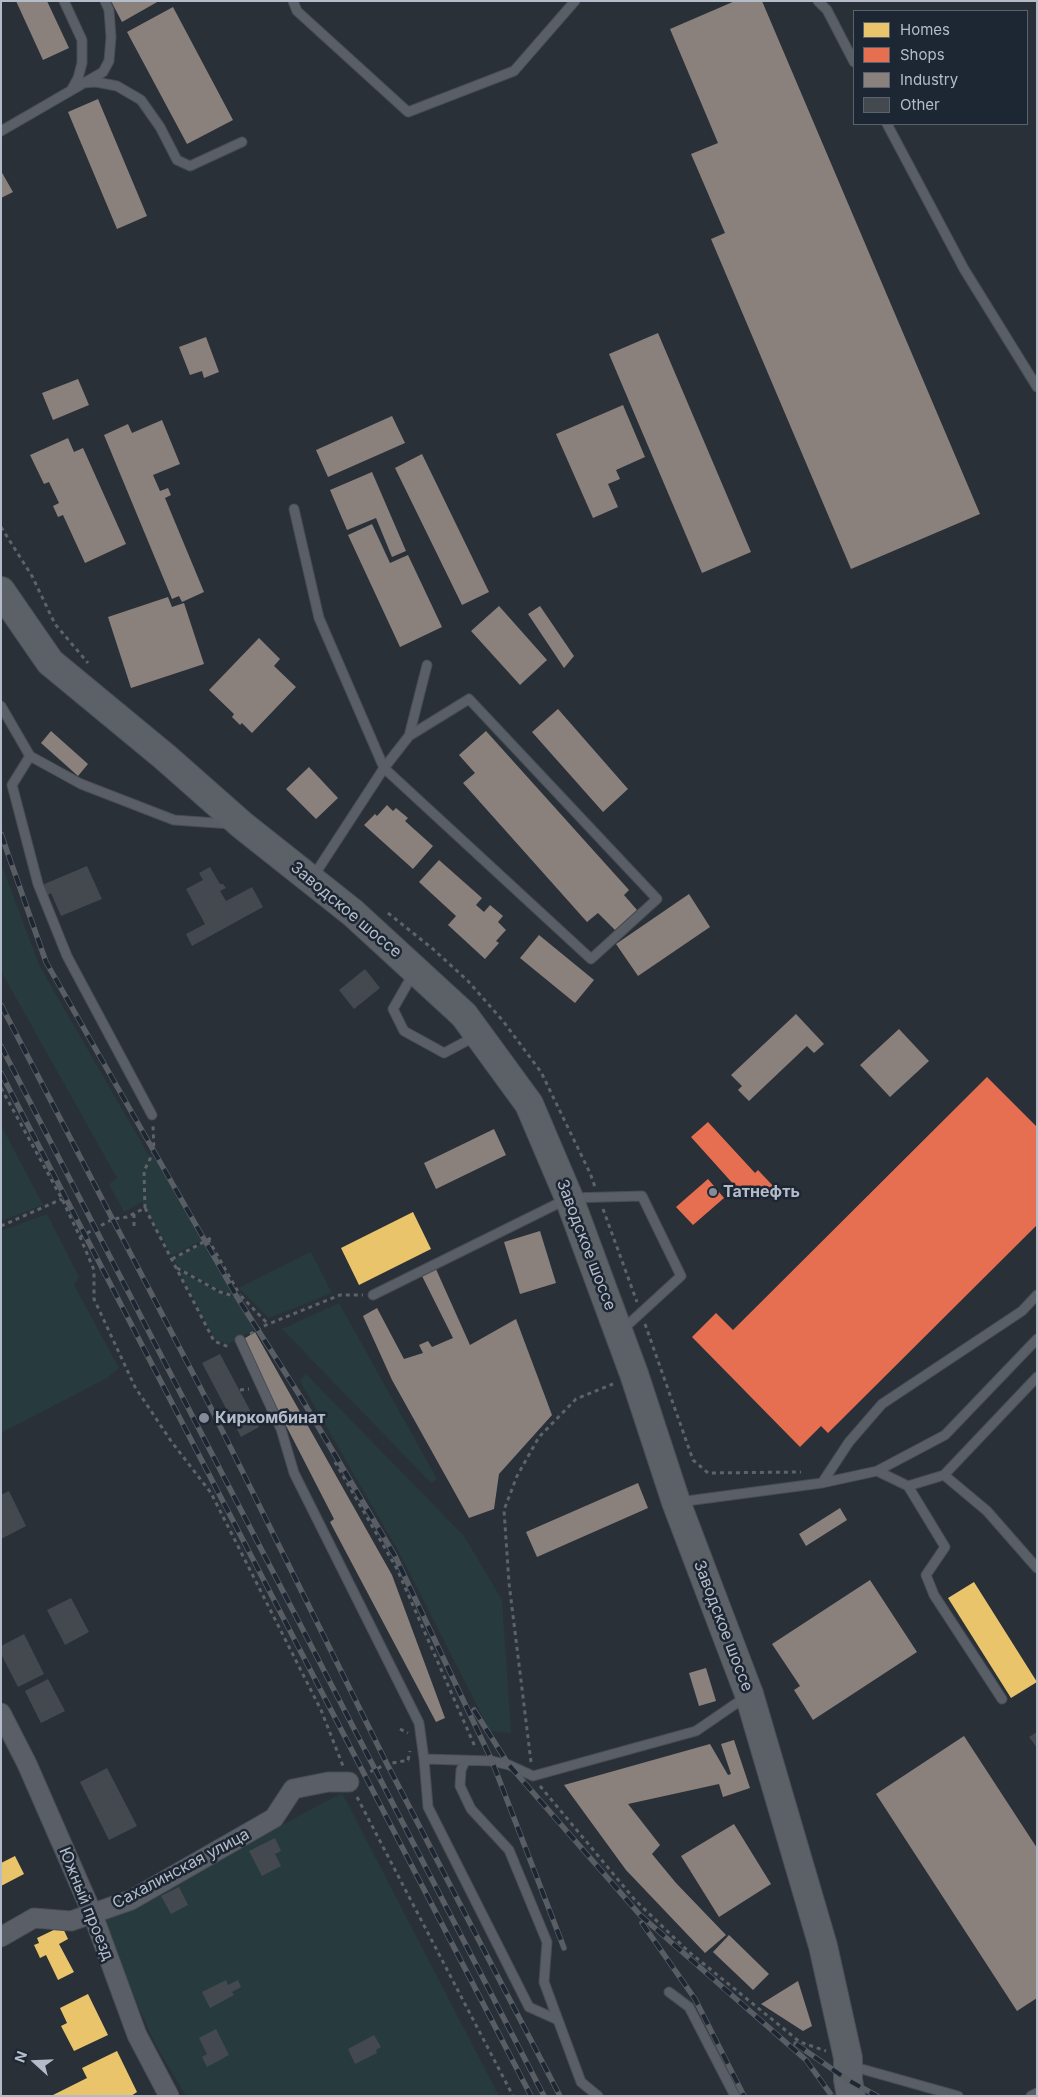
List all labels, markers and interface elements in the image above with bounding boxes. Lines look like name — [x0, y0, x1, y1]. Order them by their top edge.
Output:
legend — [853, 10, 1028, 125]
text: Homes — [900, 20, 950, 39]
text: Shops — [900, 45, 945, 64]
text: Industry — [900, 70, 958, 89]
text: Other — [900, 95, 940, 114]
street label: Заводское шоссе — [287, 858, 405, 962]
street label: Заводское шоссе — [552, 1177, 620, 1313]
place label: Татнефть — [723, 1182, 800, 1202]
marker: Татнефть — [707, 1186, 719, 1198]
place label: Киркомбинат — [215, 1408, 325, 1428]
marker: Киркомбинат — [197, 1411, 211, 1425]
street label: Заводское шоссе — [689, 1558, 757, 1694]
street label: Сахалинская улица — [109, 1825, 253, 1913]
street label: Южный проезд — [55, 1845, 117, 1963]
north arrow — [10, 2037, 60, 2087]
text: N — [11, 2049, 30, 2065]

